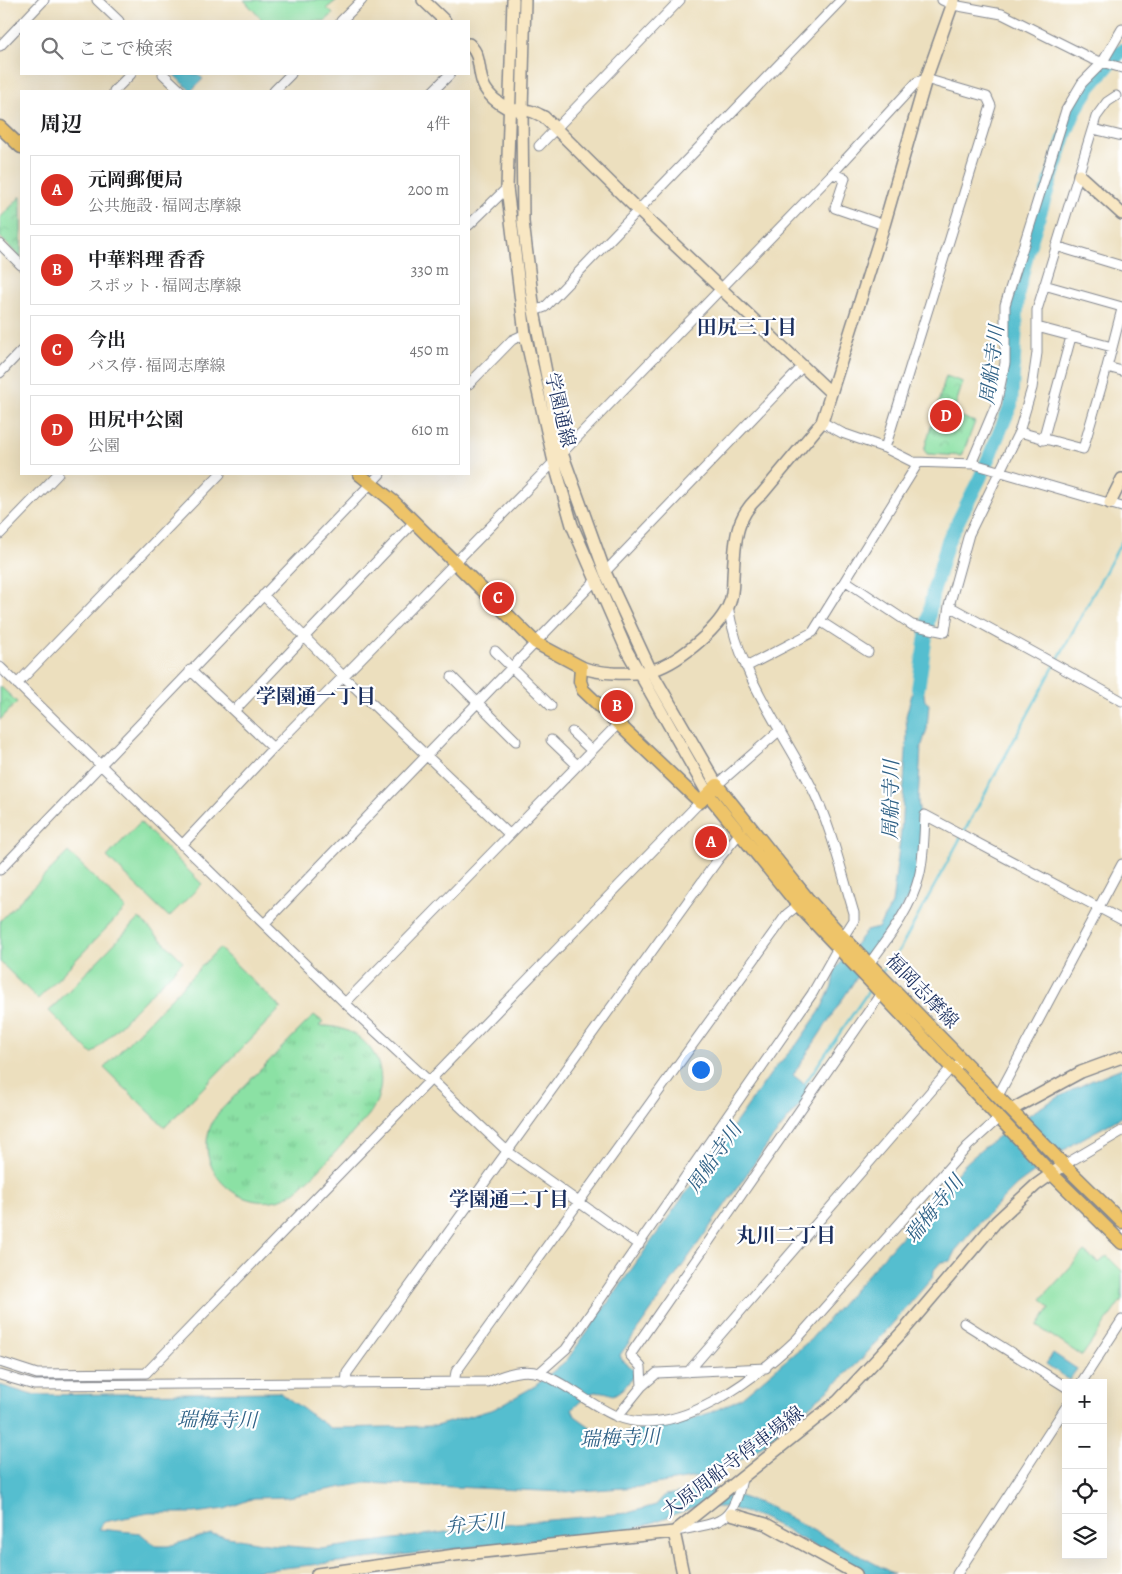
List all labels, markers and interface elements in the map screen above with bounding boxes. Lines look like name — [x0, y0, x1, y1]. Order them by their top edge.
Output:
search box — [20, 20, 470, 75]
icon: search — [38, 34, 66, 62]
text: ここで検索 — [78, 36, 173, 62]
text: 周辺 — [40, 110, 82, 138]
text: 4件 — [427, 113, 450, 135]
text: 元岡郵便局 — [88, 167, 183, 193]
text: A — [52, 179, 62, 201]
text: 200 m — [408, 179, 449, 201]
text: 公共施設 · 福岡志摩線 — [88, 195, 242, 217]
text: 中華料理 香香 — [88, 247, 205, 273]
text: B — [52, 259, 62, 281]
text: 330 m — [411, 259, 449, 281]
text: スポット · 福岡志摩線 — [88, 275, 242, 297]
district label: 田尻三丁目 — [697, 314, 797, 341]
water label: 周船寺川 — [974, 322, 1011, 406]
text: 今出 — [88, 327, 126, 353]
text: C — [52, 339, 62, 361]
text: 450 m — [410, 339, 449, 361]
text: バス停 · 福岡志摩線 — [88, 355, 226, 377]
street label: 学園通線 — [539, 370, 581, 450]
pin: D — [930, 397, 962, 435]
text: 田尻中公園 — [88, 407, 183, 433]
text: D — [51, 419, 63, 441]
text: 610 m — [411, 419, 449, 441]
text: 公園 — [88, 435, 120, 457]
pin: C — [482, 579, 514, 617]
district label: 学園通一丁目 — [256, 683, 376, 710]
pin: B — [601, 687, 633, 725]
water label: 周船寺川 — [877, 758, 905, 840]
pin: A — [695, 823, 727, 861]
street label: 福岡志摩線 — [880, 948, 964, 1034]
your location — [688, 1057, 714, 1083]
water label: 周船寺川 — [680, 1116, 749, 1199]
water label: 瑞梅寺川 — [898, 1168, 971, 1249]
district label: 学園通二丁目 — [449, 1186, 569, 1213]
district label: 丸川二丁目 — [736, 1222, 836, 1249]
map controls — [1062, 1379, 1107, 1559]
button: + — [1062, 1379, 1107, 1424]
street label: 大原周船寺停車場線 — [657, 1400, 809, 1524]
water label: 瑞梅寺川 — [177, 1406, 259, 1434]
water label: 瑞梅寺川 — [580, 1423, 662, 1453]
button: − — [1062, 1424, 1107, 1469]
button: locate — [1062, 1469, 1107, 1514]
water label: 弁天川 — [444, 1507, 508, 1541]
button: layers — [1062, 1514, 1107, 1559]

